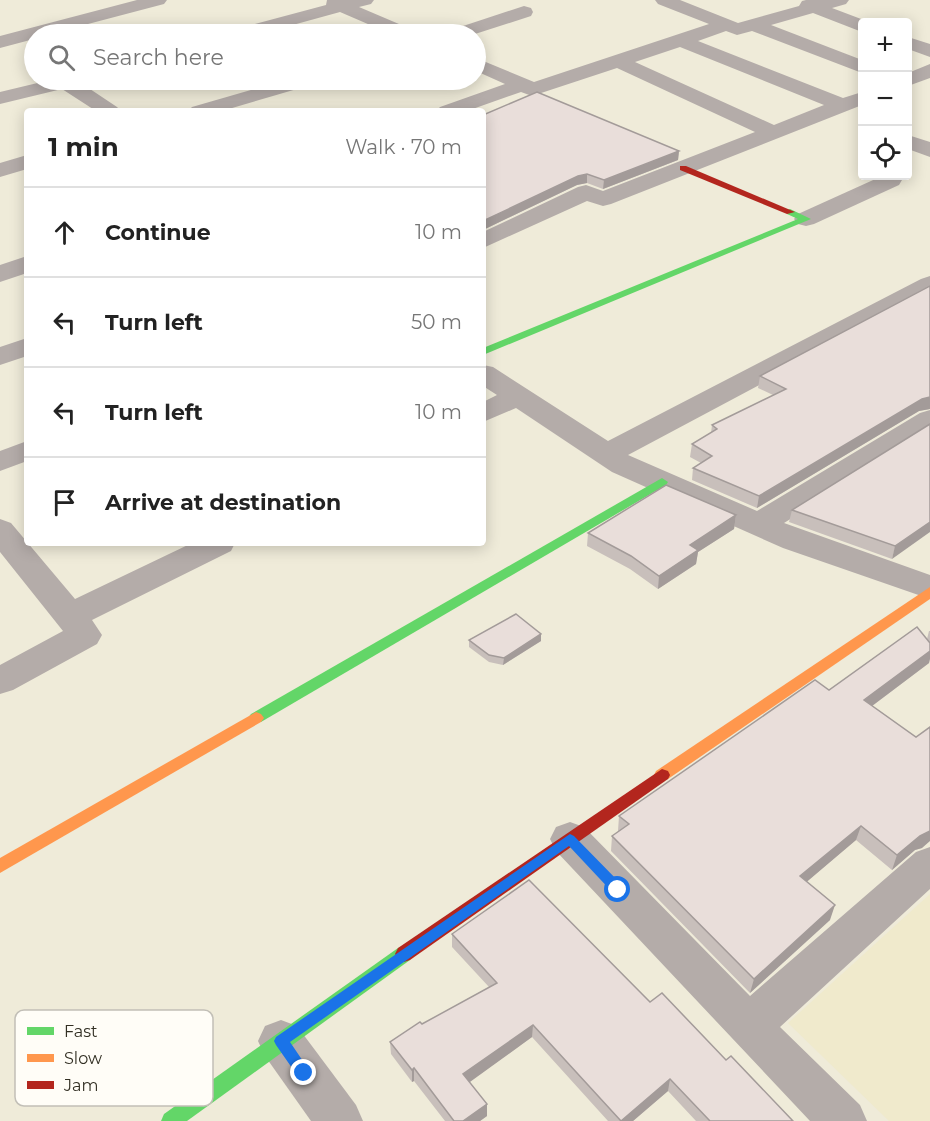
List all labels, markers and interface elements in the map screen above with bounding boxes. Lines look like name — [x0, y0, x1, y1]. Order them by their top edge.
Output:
map controls — [858, 18, 912, 180]
button: + — [858, 18, 912, 72]
search box — [24, 24, 486, 90]
icon: search — [45, 41, 78, 74]
text: Search here — [93, 44, 224, 71]
button: − — [858, 72, 912, 126]
button: locate — [858, 126, 912, 180]
text: 1 min — [48, 131, 119, 163]
text: Walk · 70 m — [345, 135, 462, 159]
icon: ahead — [48, 216, 81, 249]
text: Continue — [105, 219, 211, 246]
text: 10 m — [415, 220, 462, 244]
icon: left — [48, 306, 81, 339]
text: Turn left — [105, 309, 203, 336]
text: 50 m — [411, 310, 462, 334]
icon: left — [48, 396, 81, 429]
text: Turn left — [105, 399, 203, 426]
text: 10 m — [415, 400, 462, 424]
icon: arrive — [48, 486, 81, 519]
text: Arrive at destination — [105, 489, 341, 516]
route start — [604, 876, 630, 902]
legend — [15, 1010, 213, 1106]
text: Fast — [64, 1022, 98, 1041]
text: Slow — [64, 1049, 102, 1068]
route end — [290, 1059, 316, 1085]
text: Jam — [63, 1076, 98, 1095]

